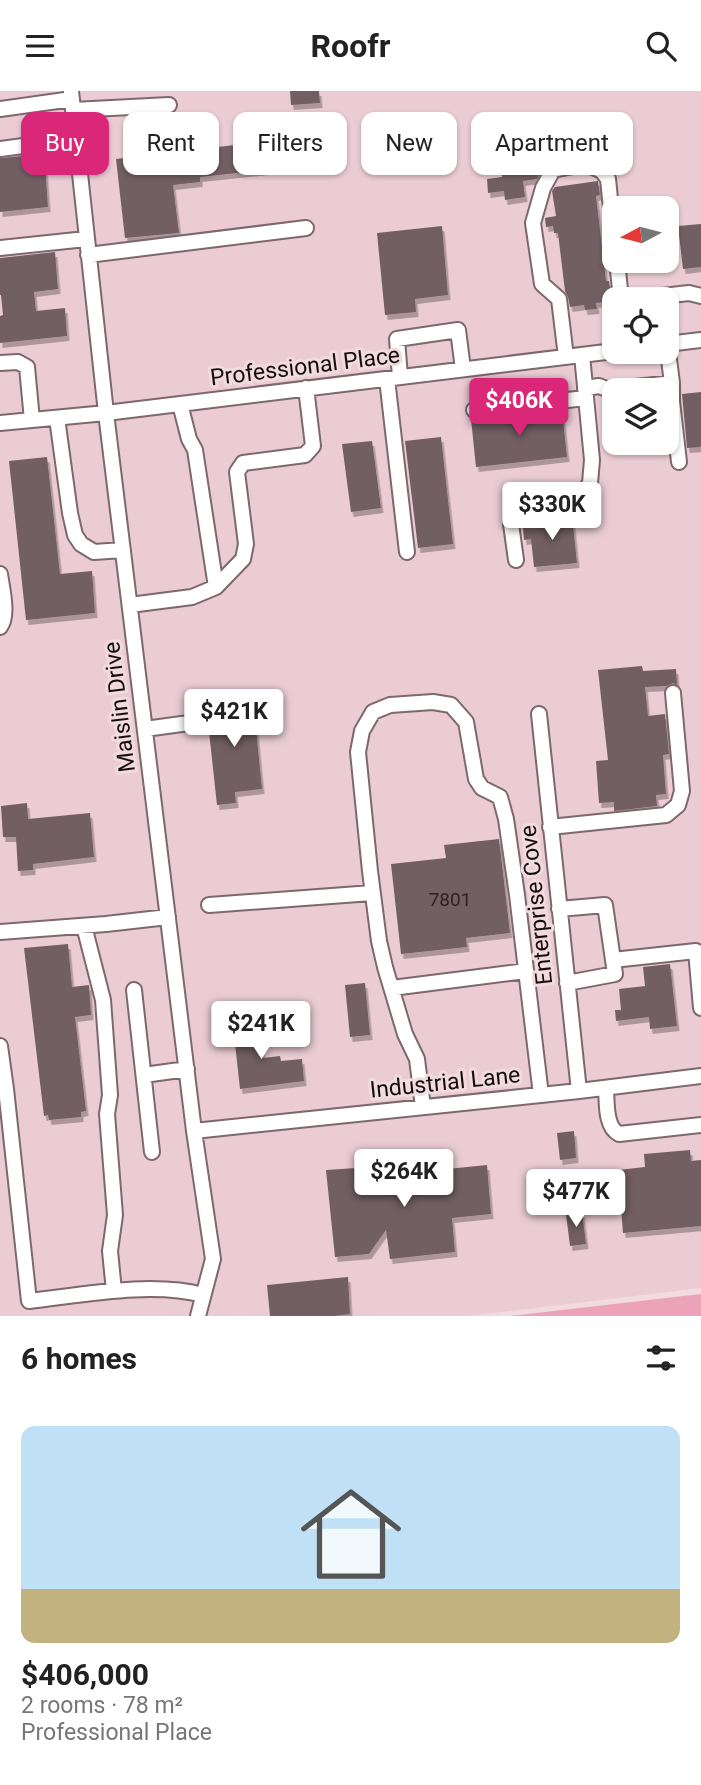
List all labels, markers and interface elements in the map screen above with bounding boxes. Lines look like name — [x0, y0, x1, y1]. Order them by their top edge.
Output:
icon: menu — [21, 27, 59, 65]
text: Roofr — [311, 27, 390, 65]
icon: search — [642, 27, 680, 65]
chip: Buy — [21, 112, 109, 175]
chip: Rent — [123, 112, 219, 175]
chip: Filters — [233, 112, 347, 175]
chip: New — [361, 112, 457, 175]
chip: Apartment — [471, 112, 633, 175]
north arrow — [602, 196, 679, 273]
map controls — [602, 196, 679, 455]
button: locate — [602, 287, 679, 364]
street label: Professional Place — [209, 341, 401, 392]
button: layers — [602, 378, 679, 455]
pin: $406K — [470, 379, 568, 438]
text: $406K — [485, 387, 553, 414]
pin: $330K — [503, 483, 601, 542]
text: $330K — [518, 491, 586, 518]
street label: Maislin Drive — [98, 640, 141, 774]
pin: $421K — [185, 689, 283, 749]
text: $421K — [200, 698, 268, 725]
street label: Enterprise Cove — [515, 824, 558, 986]
house number: 7801 — [429, 888, 471, 911]
pin: $241K — [212, 1002, 310, 1061]
text: $241K — [227, 1010, 295, 1037]
street label: Industrial Lane — [369, 1061, 522, 1104]
pin: $264K — [355, 1149, 453, 1209]
text: $264K — [370, 1158, 438, 1185]
pin: $477K — [527, 1169, 625, 1229]
text: $477K — [542, 1178, 610, 1205]
icon: filters — [642, 1339, 680, 1377]
text: 6 homes — [21, 1341, 137, 1376]
icon: home — [288, 1471, 414, 1597]
text: $406,000 — [21, 1657, 149, 1692]
text: 2 rooms · 78 m² — [21, 1692, 183, 1719]
text: Professional Place — [21, 1719, 212, 1746]

